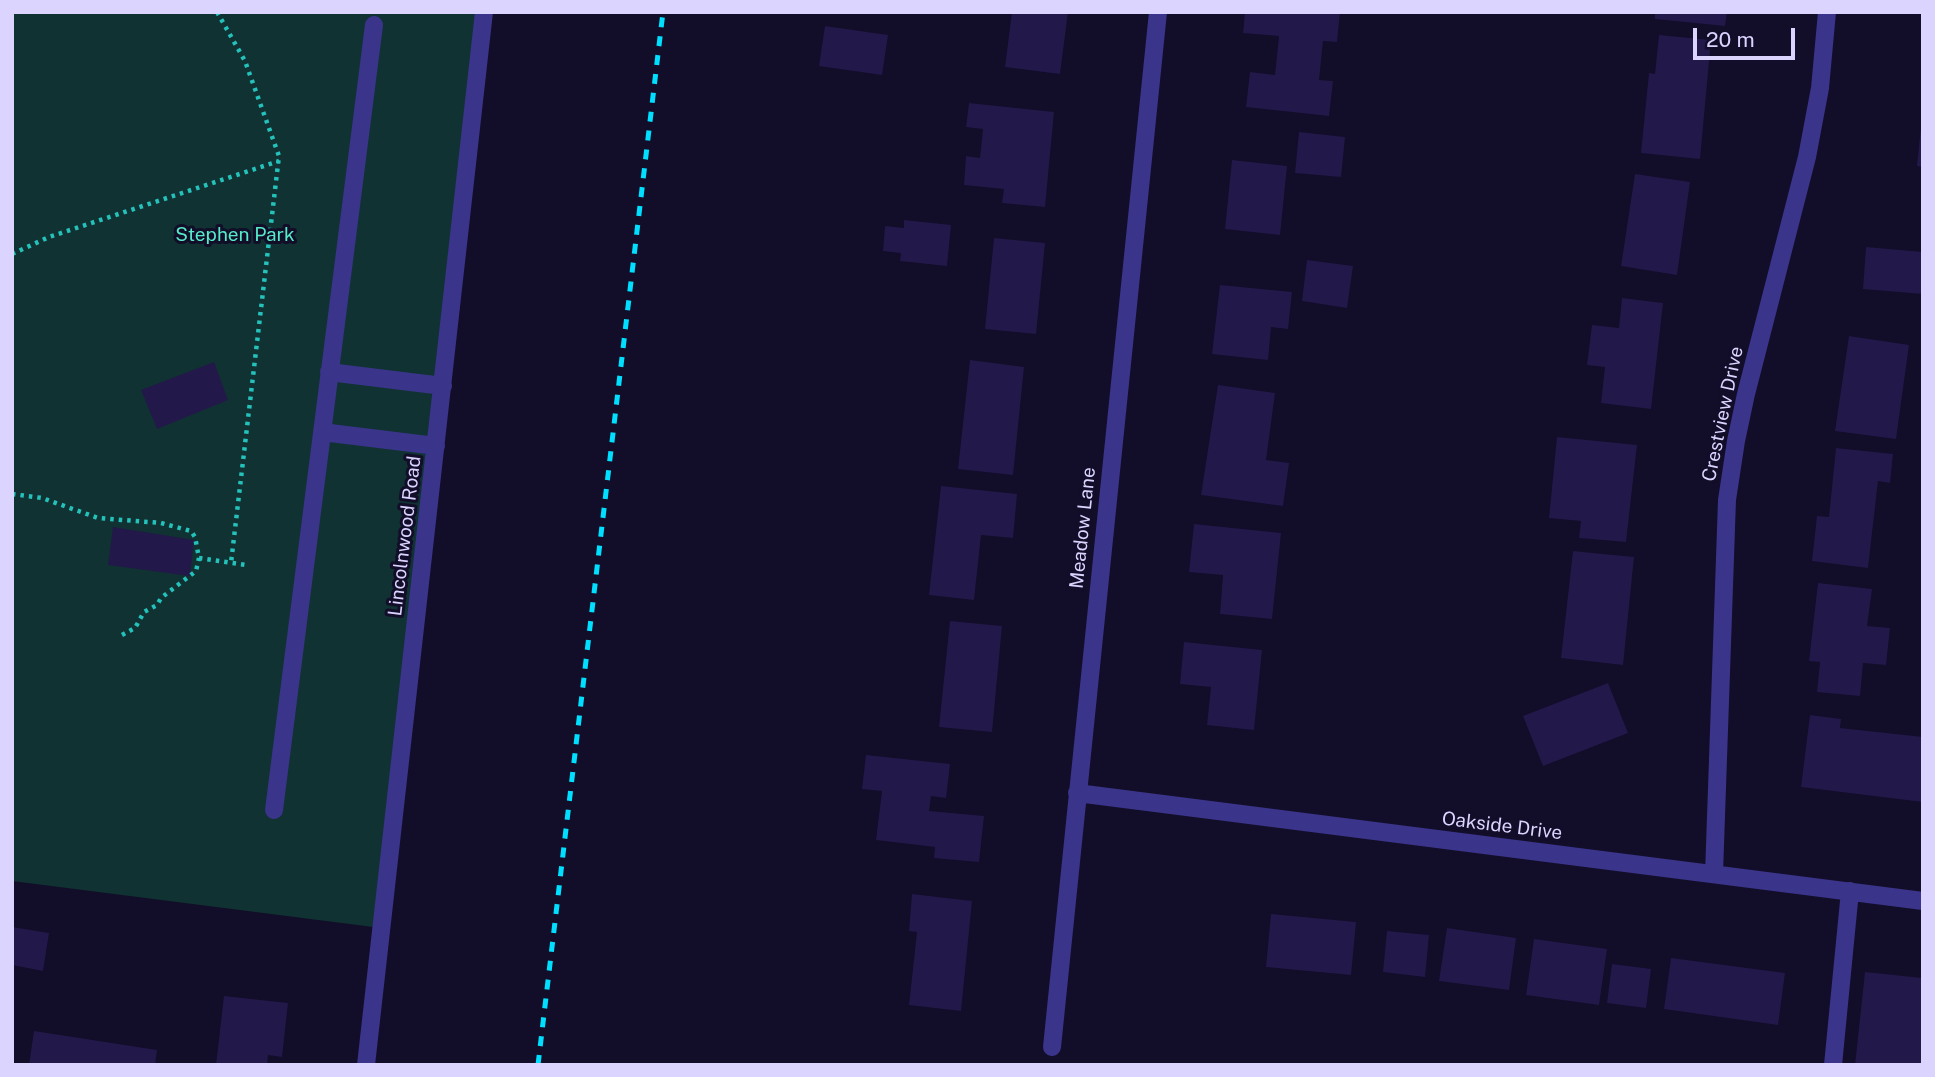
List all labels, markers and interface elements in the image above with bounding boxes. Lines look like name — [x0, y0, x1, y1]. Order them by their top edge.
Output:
scale bar — [1697, 14, 1798, 58]
text: 20 m — [1706, 27, 1755, 52]
park label: Stephen Park — [175, 224, 295, 246]
street label: Crestview Drive — [1698, 344, 1748, 484]
street label: Lincolnwood Road — [384, 455, 426, 617]
street label: Meadow Lane — [1065, 466, 1101, 590]
street label: Oakside Drive — [1440, 807, 1564, 845]

